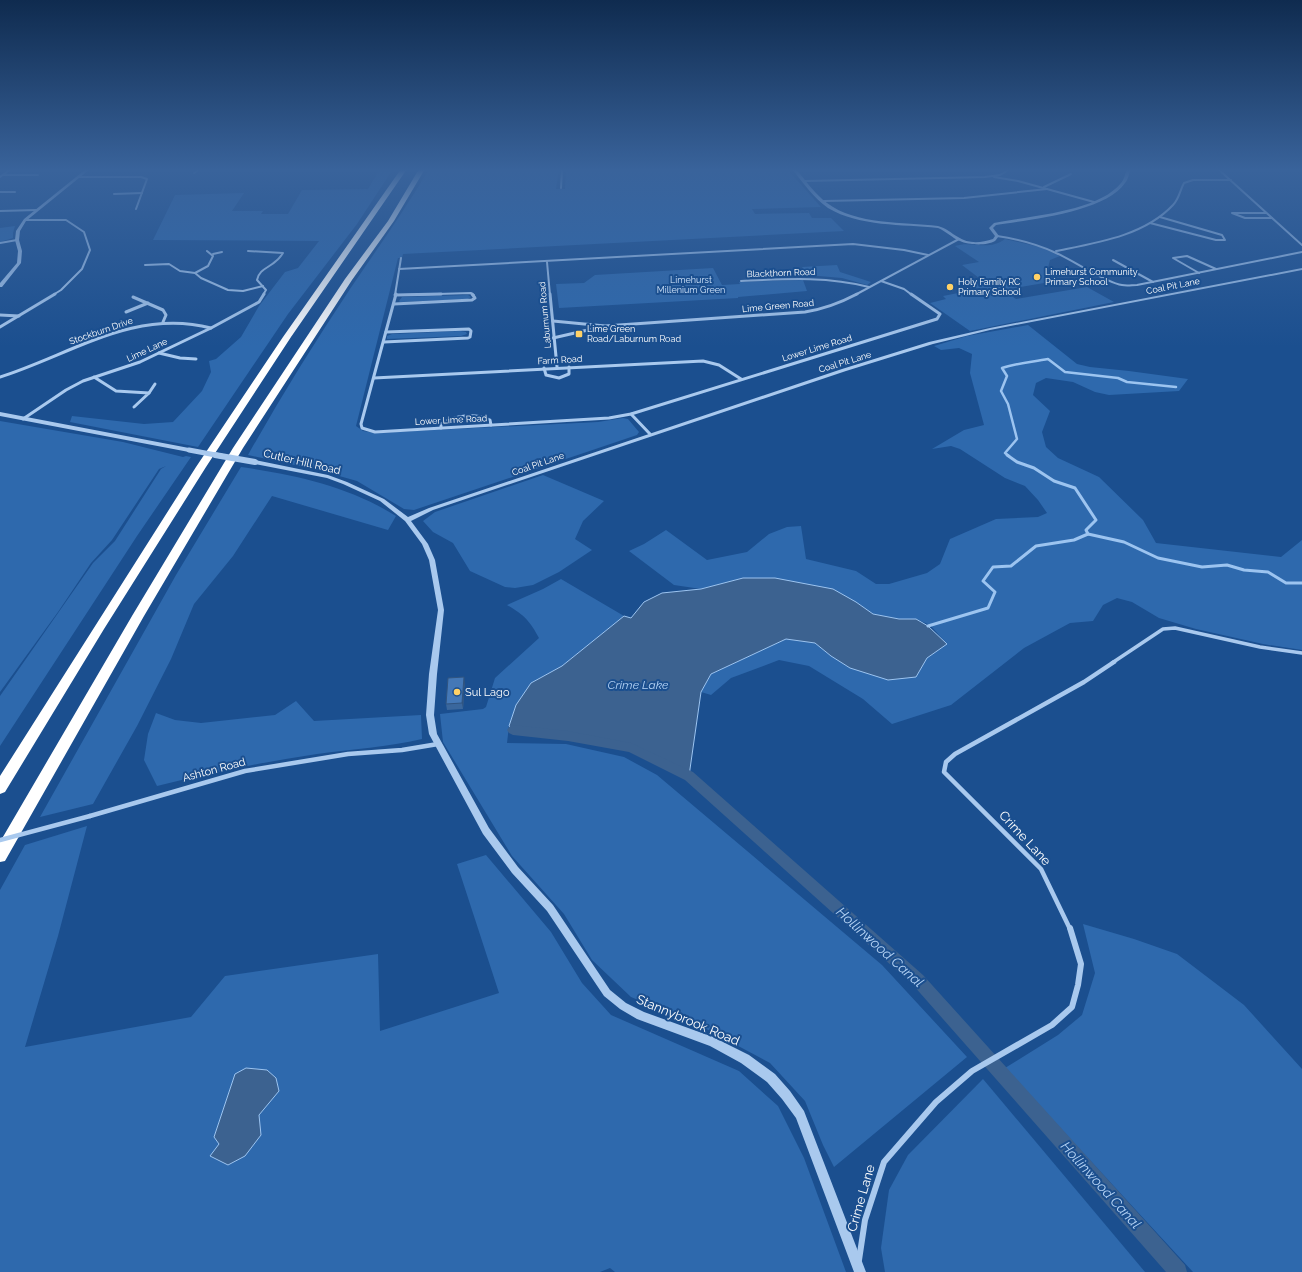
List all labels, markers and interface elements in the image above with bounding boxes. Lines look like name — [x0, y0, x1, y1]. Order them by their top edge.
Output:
street label: Blackthorn Road — [746, 267, 816, 279]
place label: Limehurst Community Primary School — [1045, 267, 1138, 287]
marker: Limehurst Community Primary School — [1032, 272, 1042, 282]
park label: Limehurst Millenium Green — [657, 275, 725, 295]
street label: Coal Pit Lane — [1145, 276, 1201, 296]
place label: Holy Family RC Primary School — [958, 277, 1021, 297]
street label: Laburnum Road — [537, 281, 553, 349]
marker: Holy Family RC Primary School — [945, 282, 955, 292]
street label: Lime Green Road — [742, 298, 815, 314]
street label: Stockburn Drive — [68, 315, 135, 347]
place label: Lime Green Road/Laburnum Road — [587, 324, 681, 344]
marker: Lime Green Road/Laburnum Road — [574, 329, 584, 339]
street label: Lower Lime Road — [781, 332, 854, 363]
street label: Lime Lane — [125, 336, 170, 364]
street label: Coal Pit Lane — [817, 349, 873, 375]
street label: Farm Road — [537, 354, 583, 366]
street label: Lower Lime Road — [414, 413, 488, 427]
street label: Cutler Hill Road — [262, 447, 342, 477]
street label: Coal Pit Lane — [511, 450, 566, 478]
water label: Crime Lake — [608, 678, 669, 692]
place label: Sul Lago — [465, 686, 510, 699]
marker: Sul Lago — [452, 687, 462, 697]
street label: Ashton Road — [181, 755, 247, 785]
street label: Crime Lane — [996, 808, 1054, 869]
water label: Hollinwood Canal — [833, 904, 927, 991]
street label: Stannybrook Road — [634, 992, 742, 1048]
water label: Hollinwood Canal — [1058, 1138, 1145, 1232]
street label: Crime Lane — [844, 1162, 878, 1233]

